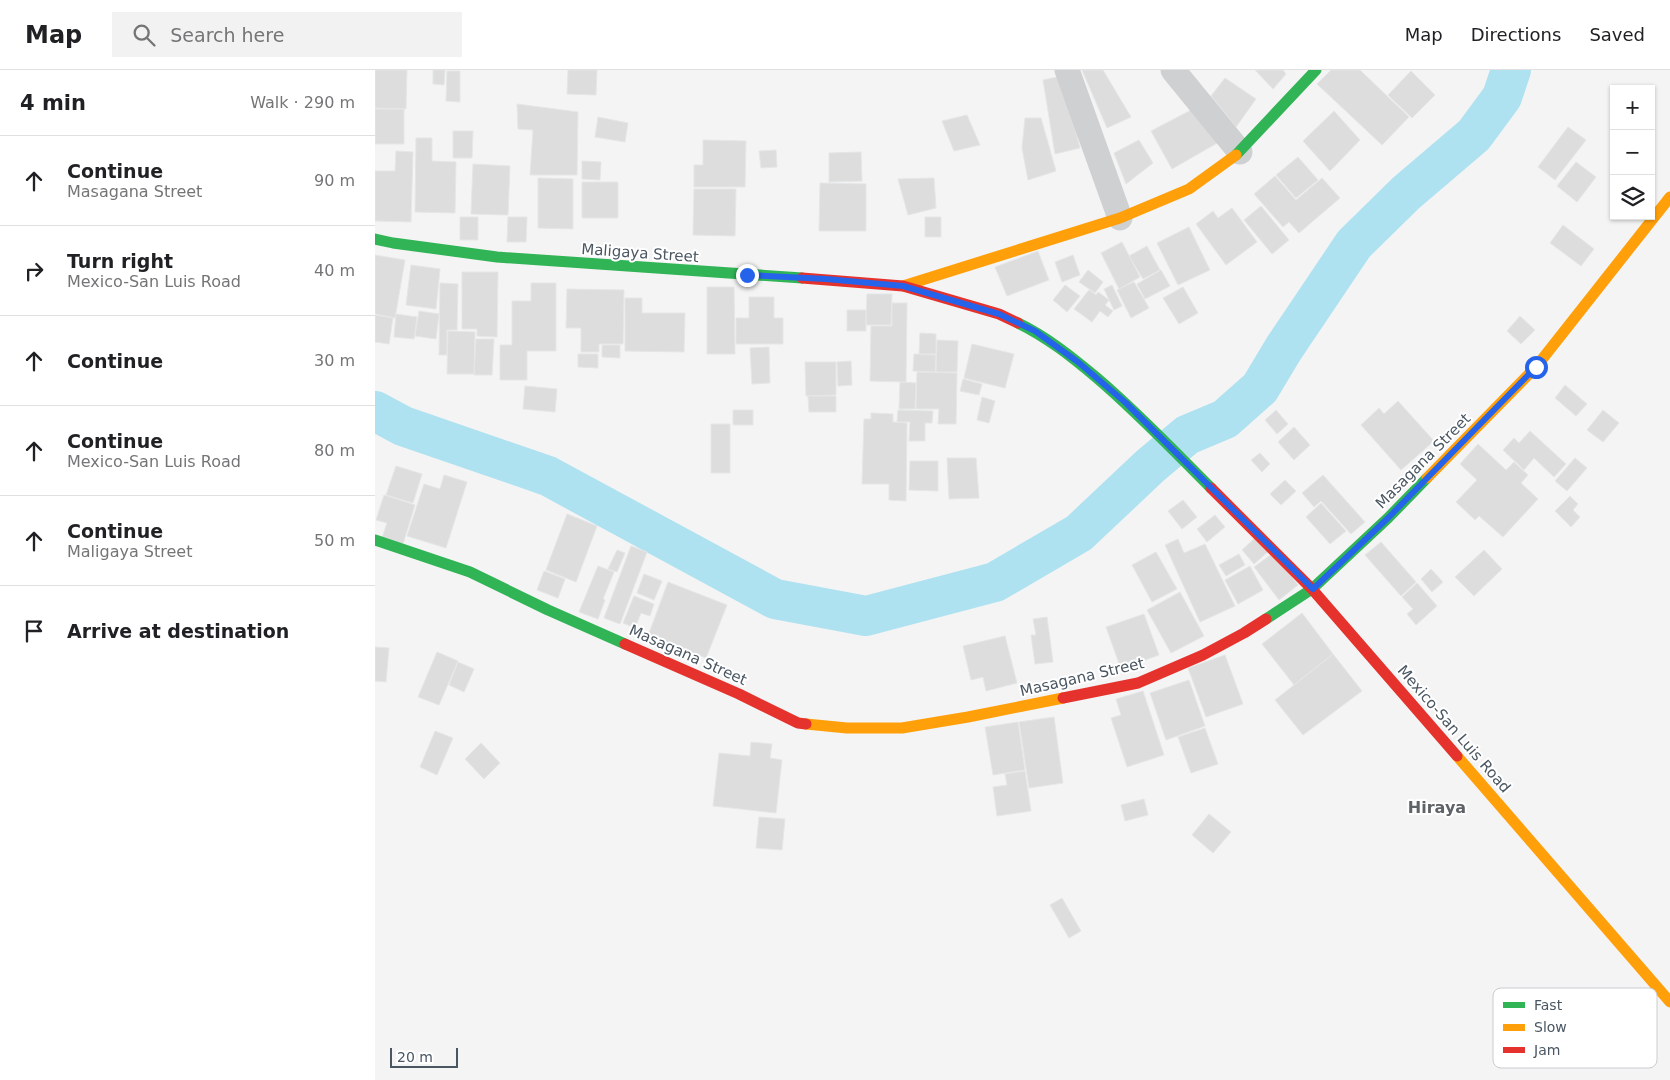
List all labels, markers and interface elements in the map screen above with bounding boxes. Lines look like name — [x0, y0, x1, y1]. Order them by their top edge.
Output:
search box — [112, 12, 462, 57]
text: Map — [25, 21, 82, 49]
icon: search — [130, 21, 158, 49]
text: Search here — [170, 24, 284, 46]
text: Map — [1405, 24, 1443, 45]
text: Directions — [1471, 24, 1561, 45]
text: Saved — [1589, 24, 1645, 45]
map controls — [1610, 85, 1655, 220]
button: + — [1610, 85, 1655, 130]
text: 4 min — [20, 91, 86, 115]
text: Walk · 290 m — [250, 93, 355, 112]
button: − — [1610, 130, 1655, 175]
text: Continue — [67, 160, 163, 182]
icon: ahead — [20, 167, 48, 195]
text: 90 m — [314, 171, 355, 190]
button: layers — [1610, 175, 1655, 220]
text: Masagana Street — [67, 182, 202, 201]
street label: Maligaya Street — [581, 240, 699, 266]
text: Turn right — [67, 250, 173, 272]
icon: right — [20, 257, 48, 285]
text: 40 m — [314, 261, 355, 280]
route end — [736, 264, 759, 287]
text: Mexico-San Luis Road — [67, 272, 241, 291]
icon: ahead — [20, 347, 48, 375]
text: Continue — [67, 350, 163, 372]
text: 30 m — [314, 351, 355, 370]
route start — [1525, 356, 1548, 379]
street label: Masagana Street — [1372, 410, 1474, 512]
text: Continue — [67, 430, 163, 452]
icon: ahead — [20, 437, 48, 465]
text: 80 m — [314, 441, 355, 460]
text: Mexico-San Luis Road — [67, 452, 241, 471]
text: Continue — [67, 520, 163, 542]
icon: ahead — [20, 527, 48, 555]
text: 50 m — [314, 531, 355, 550]
text: Maligaya Street — [67, 542, 192, 561]
icon: arrive — [20, 617, 48, 645]
text: Arrive at destination — [67, 620, 289, 642]
street label: Masagana Street — [626, 621, 750, 689]
street label: Masagana Street — [1018, 654, 1146, 700]
street label: Mexico-San Luis Road — [1394, 662, 1514, 796]
district label: Hiraya — [1408, 798, 1466, 817]
legend — [1493, 988, 1657, 1068]
text: Fast — [1534, 997, 1563, 1013]
text: Slow — [1534, 1019, 1567, 1035]
text: Jam — [1533, 1042, 1560, 1058]
scale bar — [390, 1045, 457, 1068]
text: 20 m — [397, 1049, 433, 1065]

